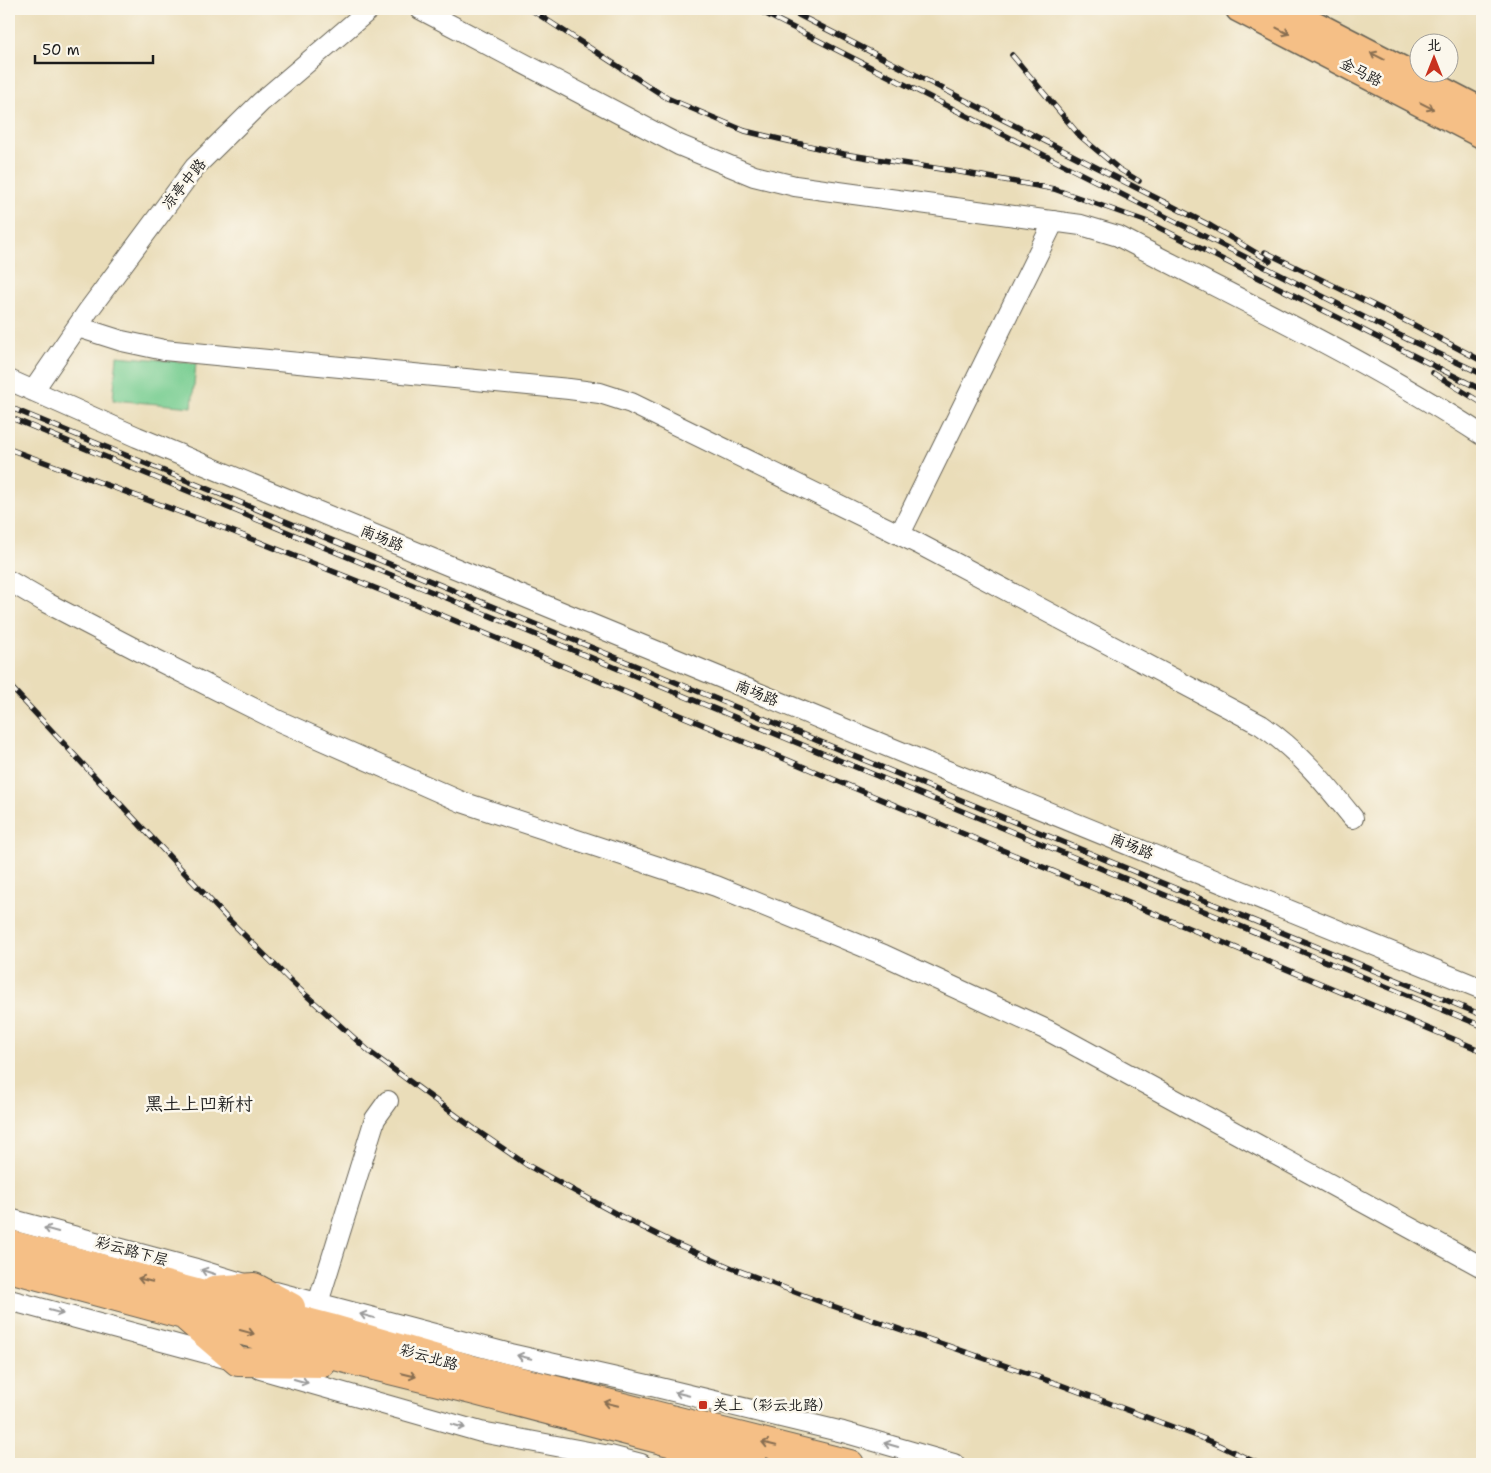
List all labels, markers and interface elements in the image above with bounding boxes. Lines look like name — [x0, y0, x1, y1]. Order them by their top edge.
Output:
one-way arrow — [1275, 26, 1290, 36]
scale bar — [35, 32, 152, 64]
north arrow — [1408, 32, 1458, 82]
text: 北 — [1427, 36, 1441, 54]
text: 50 m — [42, 40, 80, 60]
one-way arrow — [1370, 51, 1385, 60]
street label: 金马路 — [1336, 53, 1386, 91]
one-way arrow — [1419, 102, 1434, 111]
street label: 凉亭中路 — [157, 154, 211, 214]
street label: 南场路 — [357, 520, 407, 556]
street label: 南场路 — [732, 675, 782, 711]
street label: 南场路 — [1107, 828, 1157, 864]
district label: 黑土上凹新村 — [145, 1092, 253, 1116]
one-way arrow — [43, 1225, 59, 1234]
street label: 彩云路下层 — [93, 1232, 171, 1270]
one-way arrow — [200, 1267, 216, 1277]
one-way arrow — [138, 1275, 154, 1284]
one-way arrow — [47, 1308, 63, 1318]
one-way arrow — [359, 1311, 375, 1320]
one-way arrow — [239, 1328, 255, 1337]
street label: 彩云北路 — [397, 1339, 461, 1375]
one-way arrow — [516, 1352, 532, 1361]
one-way arrow — [400, 1371, 416, 1380]
one-way arrow — [293, 1377, 309, 1386]
one-way arrow — [675, 1389, 691, 1398]
place label: 关上（彩云北路） — [713, 1395, 833, 1415]
one-way arrow — [604, 1399, 620, 1408]
marker: 关上（彩云北路） — [697, 1399, 709, 1411]
one-way arrow — [449, 1421, 465, 1431]
one-way arrow — [761, 1439, 777, 1448]
one-way arrow — [883, 1440, 899, 1450]

